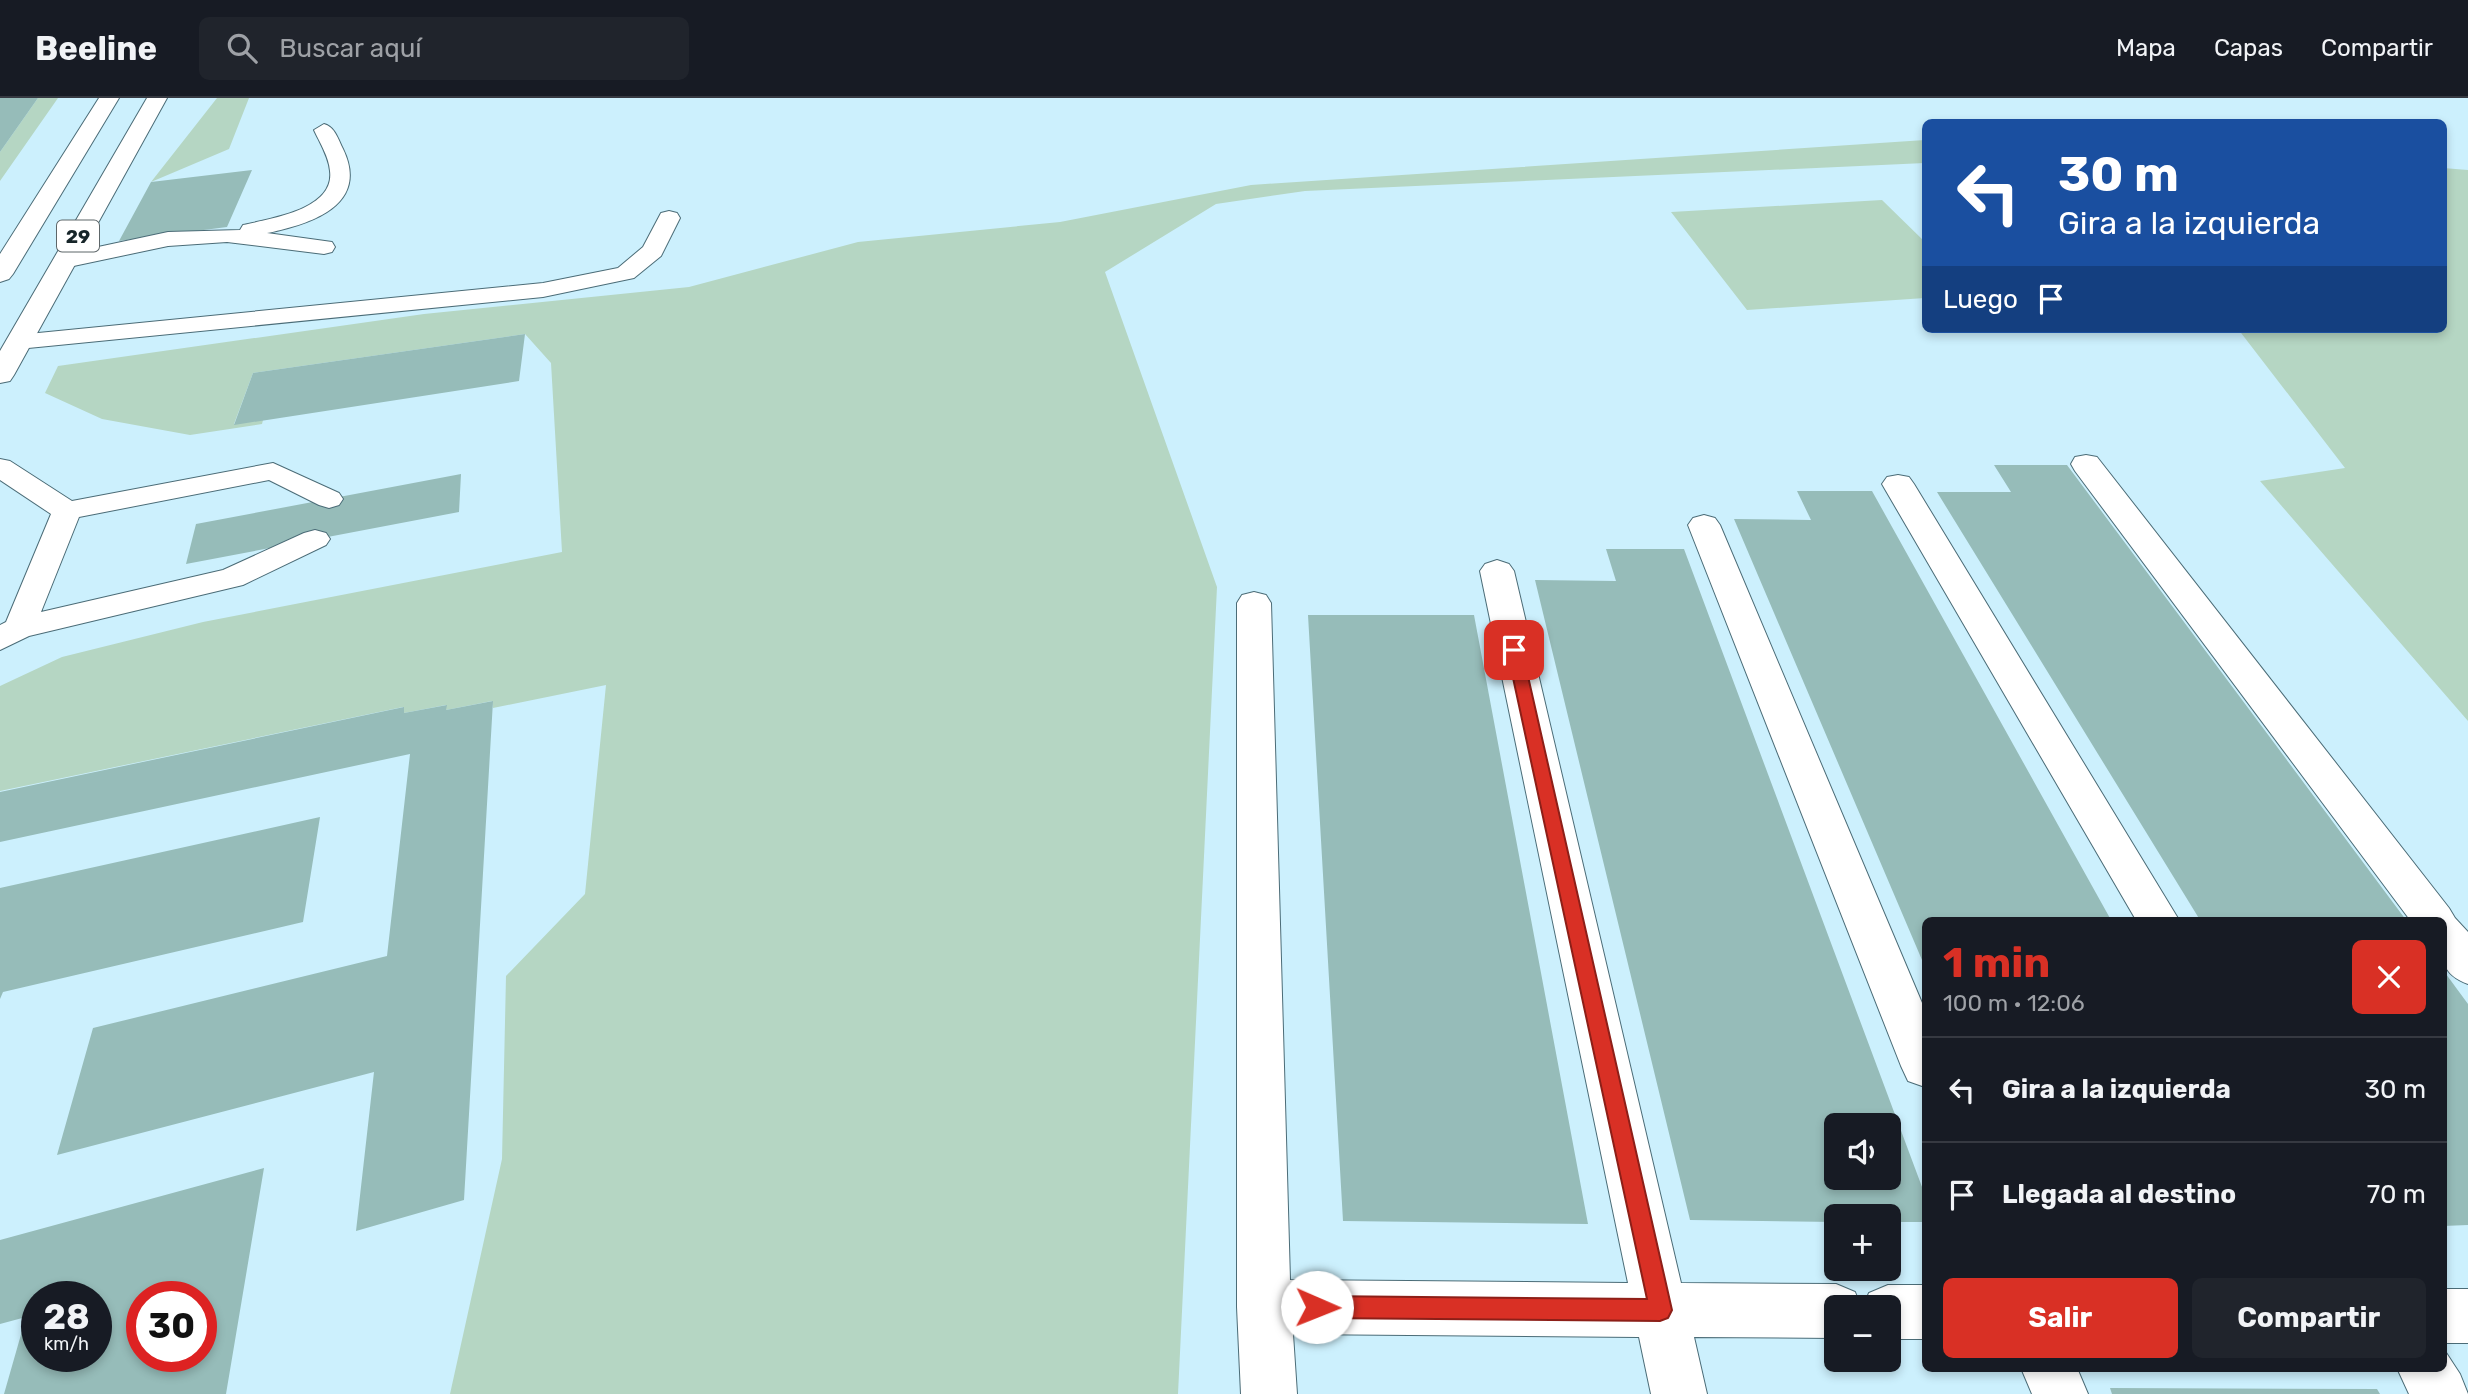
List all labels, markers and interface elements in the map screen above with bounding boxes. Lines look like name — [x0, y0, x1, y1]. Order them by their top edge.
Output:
search box — [199, 17, 689, 80]
text: Beeline — [35, 29, 157, 68]
icon: search — [223, 29, 261, 67]
text: Buscar aquí — [279, 33, 422, 64]
text: Mapa — [2116, 34, 2176, 62]
text: Capas — [2214, 34, 2283, 62]
text: Compartir — [2321, 34, 2433, 62]
text: 30 m — [2058, 145, 2179, 203]
icon: left — [1943, 147, 2034, 238]
text: Gira a la izquierda — [2058, 204, 2320, 242]
road number: 29 — [57, 220, 99, 252]
icon: arrive — [2032, 280, 2070, 318]
text: Luego — [1943, 284, 2018, 315]
pin — [1484, 620, 1544, 680]
icon: arrive — [1495, 631, 1533, 669]
text: 1 min — [1943, 938, 2050, 988]
button: close — [2352, 940, 2426, 1014]
text: 100 m · 12:06 — [1943, 989, 2085, 1017]
icon: left — [1943, 1071, 1981, 1109]
text: Gira a la izquierda — [2002, 1074, 2231, 1105]
text: 30 m — [2364, 1074, 2426, 1105]
map controls — [1824, 1113, 1901, 1372]
button: sound — [1824, 1113, 1901, 1190]
icon: arrive — [1943, 1176, 1981, 1214]
text: Llegada al destino — [2002, 1179, 2236, 1210]
text: 70 m — [2367, 1179, 2426, 1210]
button: + — [1824, 1204, 1901, 1281]
position arrow — [1280, 1270, 1354, 1344]
button: Salir — [1943, 1278, 2178, 1358]
button: Compartir — [2192, 1278, 2426, 1358]
speed limit sign: 30 — [126, 1281, 217, 1372]
button: − — [1824, 1295, 1901, 1372]
text: 28 — [43, 1296, 90, 1338]
text: km/h — [44, 1333, 89, 1355]

